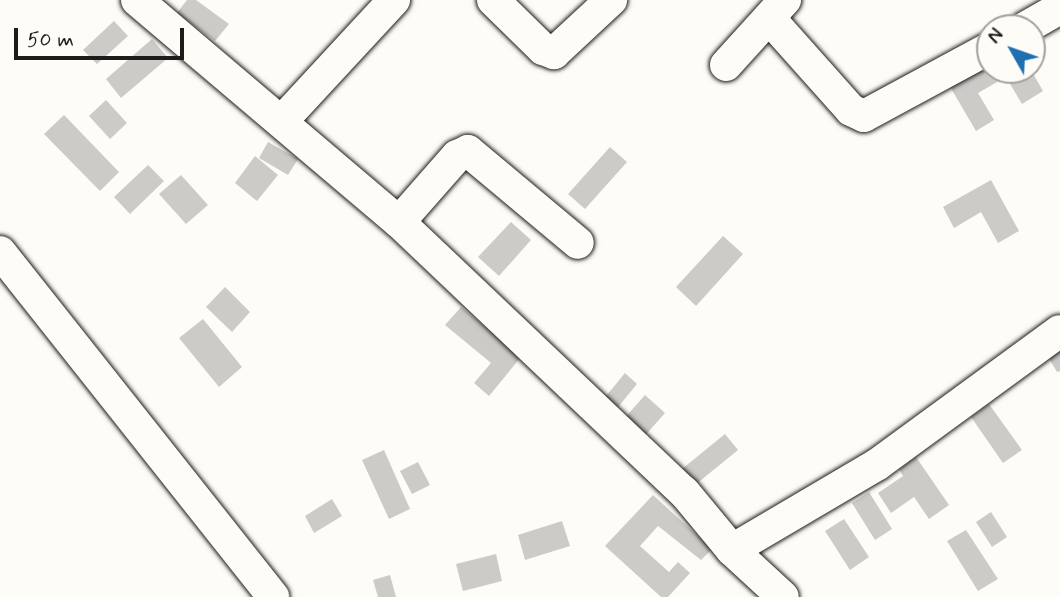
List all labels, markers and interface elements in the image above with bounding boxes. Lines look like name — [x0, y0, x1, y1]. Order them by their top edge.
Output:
scale bar — [18, 14, 187, 58]
north arrow — [976, 14, 1046, 84]
text: N — [982, 24, 1010, 49]
text: 50 m — [27, 26, 74, 54]

